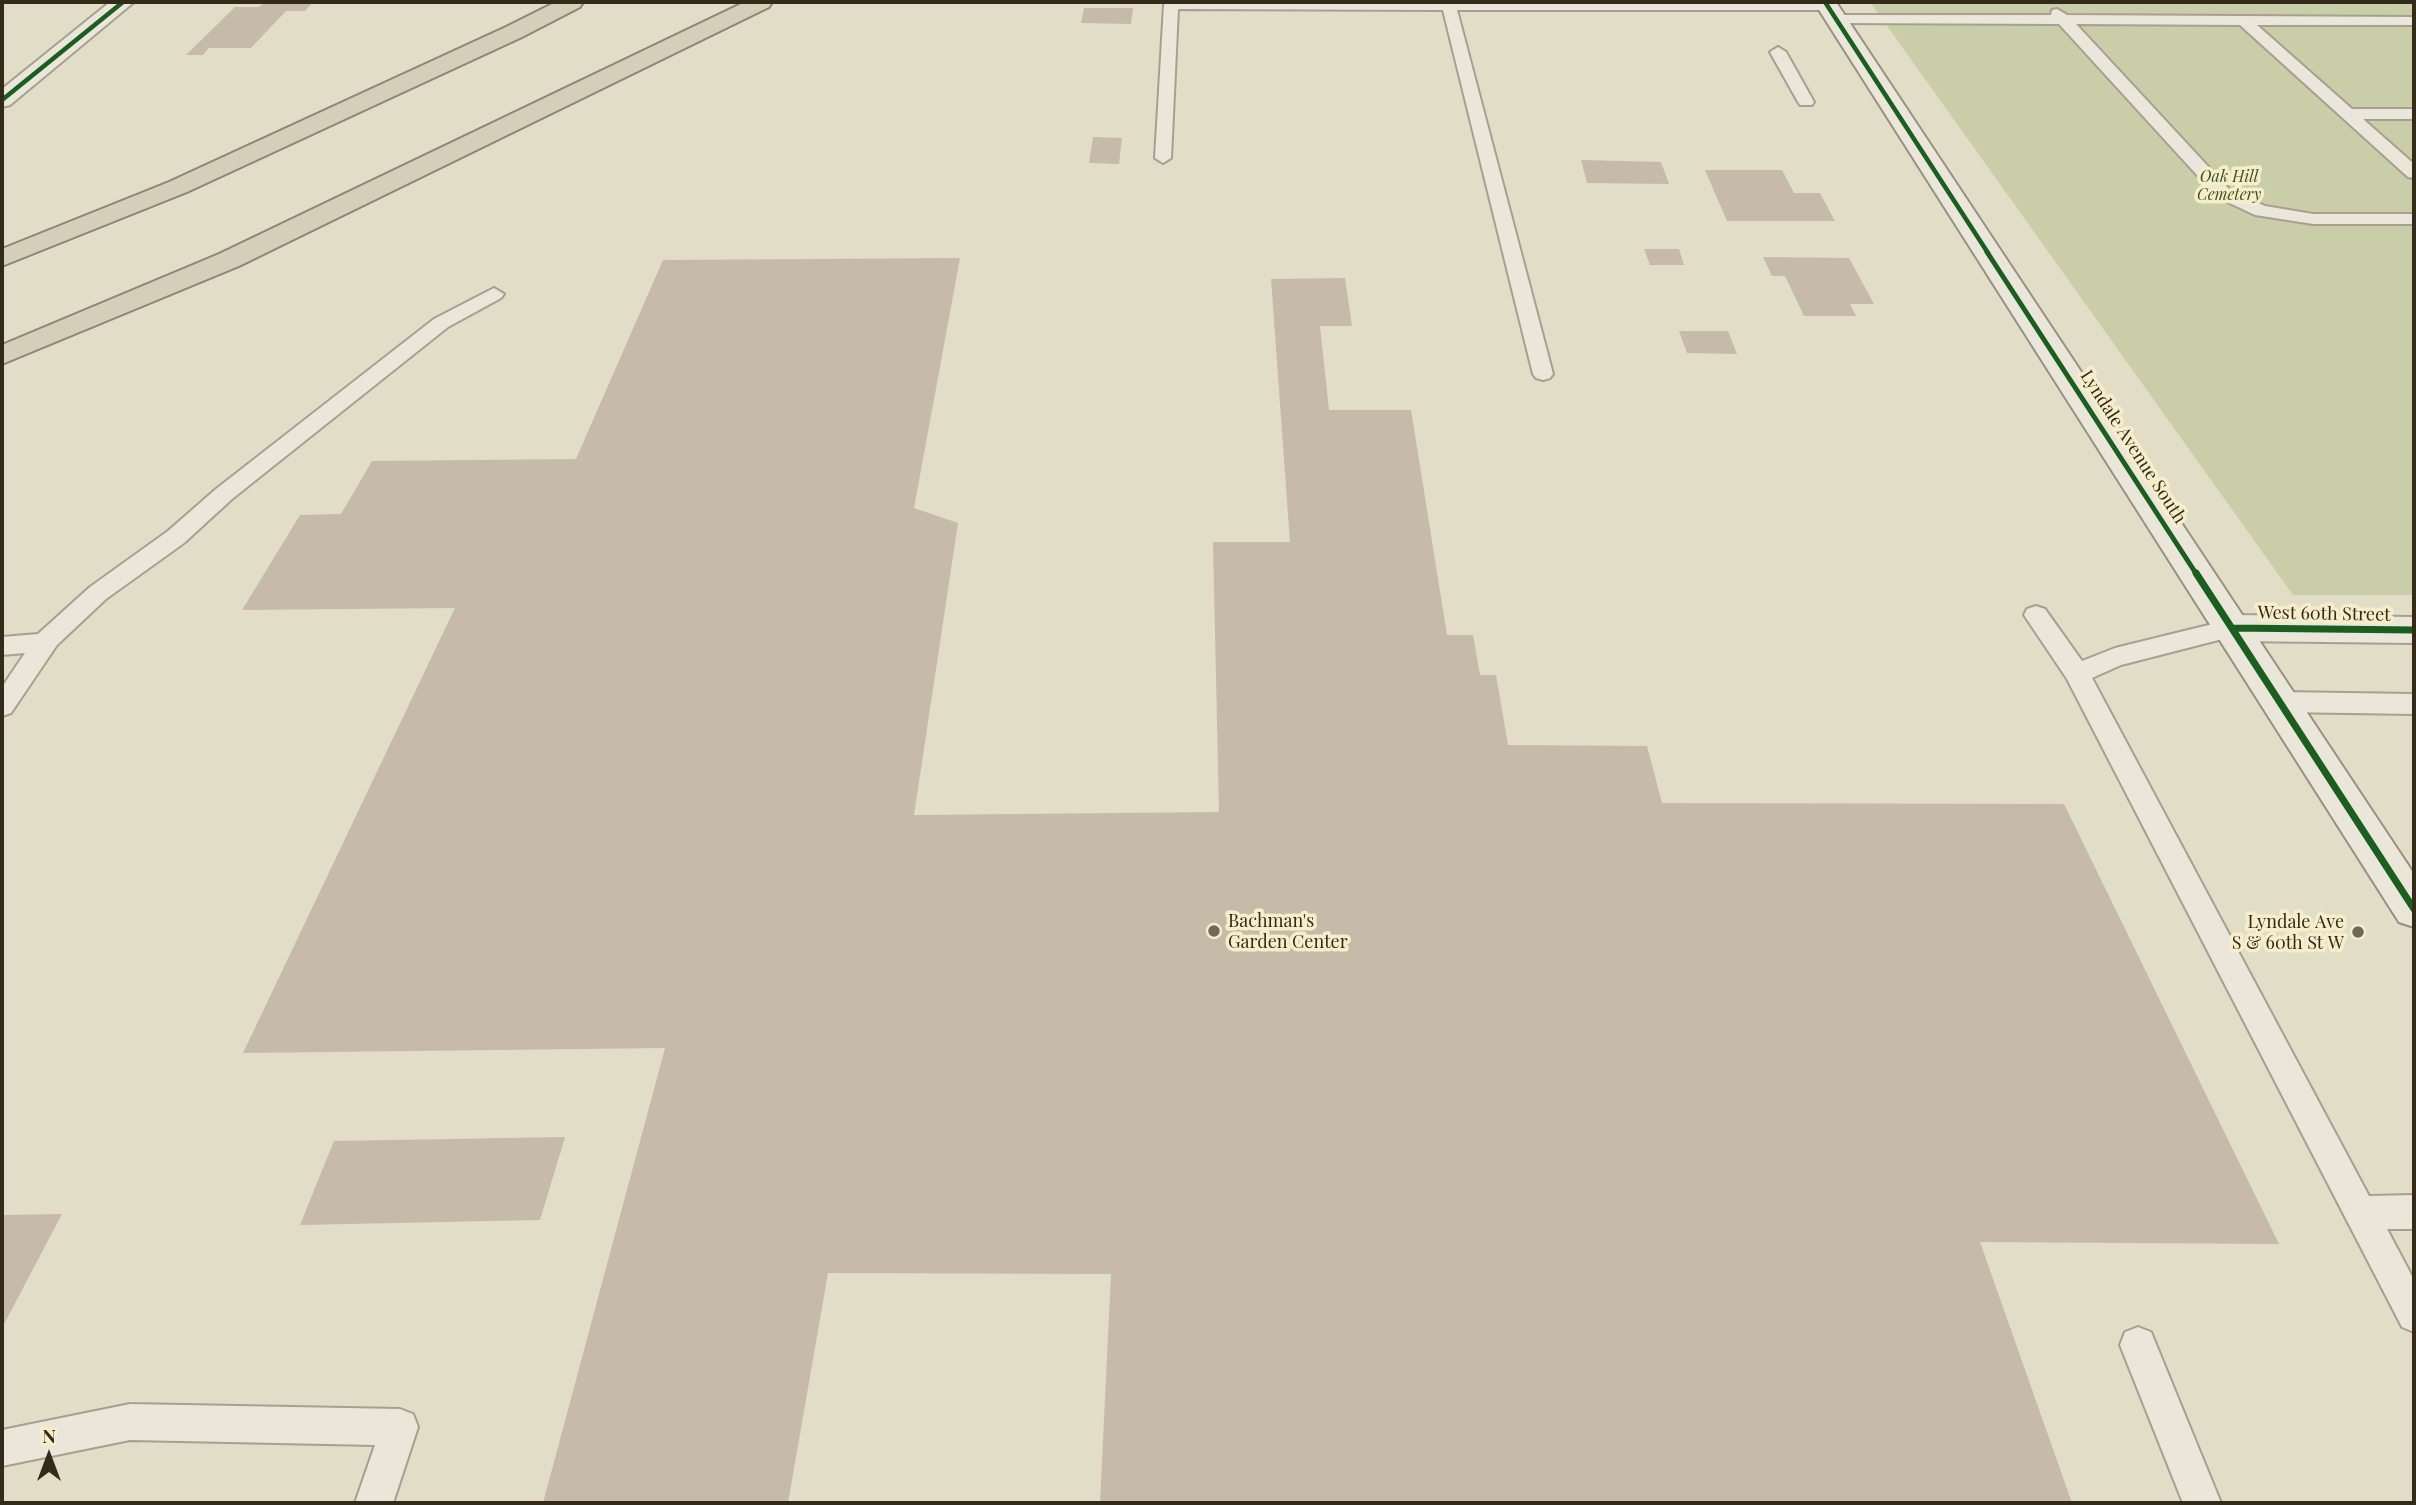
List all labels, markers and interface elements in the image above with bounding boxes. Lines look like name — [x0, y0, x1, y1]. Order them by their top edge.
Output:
park label: Oak Hill Cemetery — [2197, 167, 2261, 205]
street label: Lyndale Avenue South — [2075, 366, 2191, 528]
street label: West 60th Street — [2257, 602, 2391, 626]
place label: Bachman's Garden Center — [1228, 910, 1348, 953]
place label: Lyndale Ave S & 60th St W — [2232, 911, 2344, 954]
marker: Bachman's Garden Center — [1206, 923, 1222, 939]
marker: Lyndale Ave S & 60th St W — [2350, 924, 2366, 940]
north arrow — [14, 1421, 84, 1491]
text: N — [42, 1422, 56, 1448]

